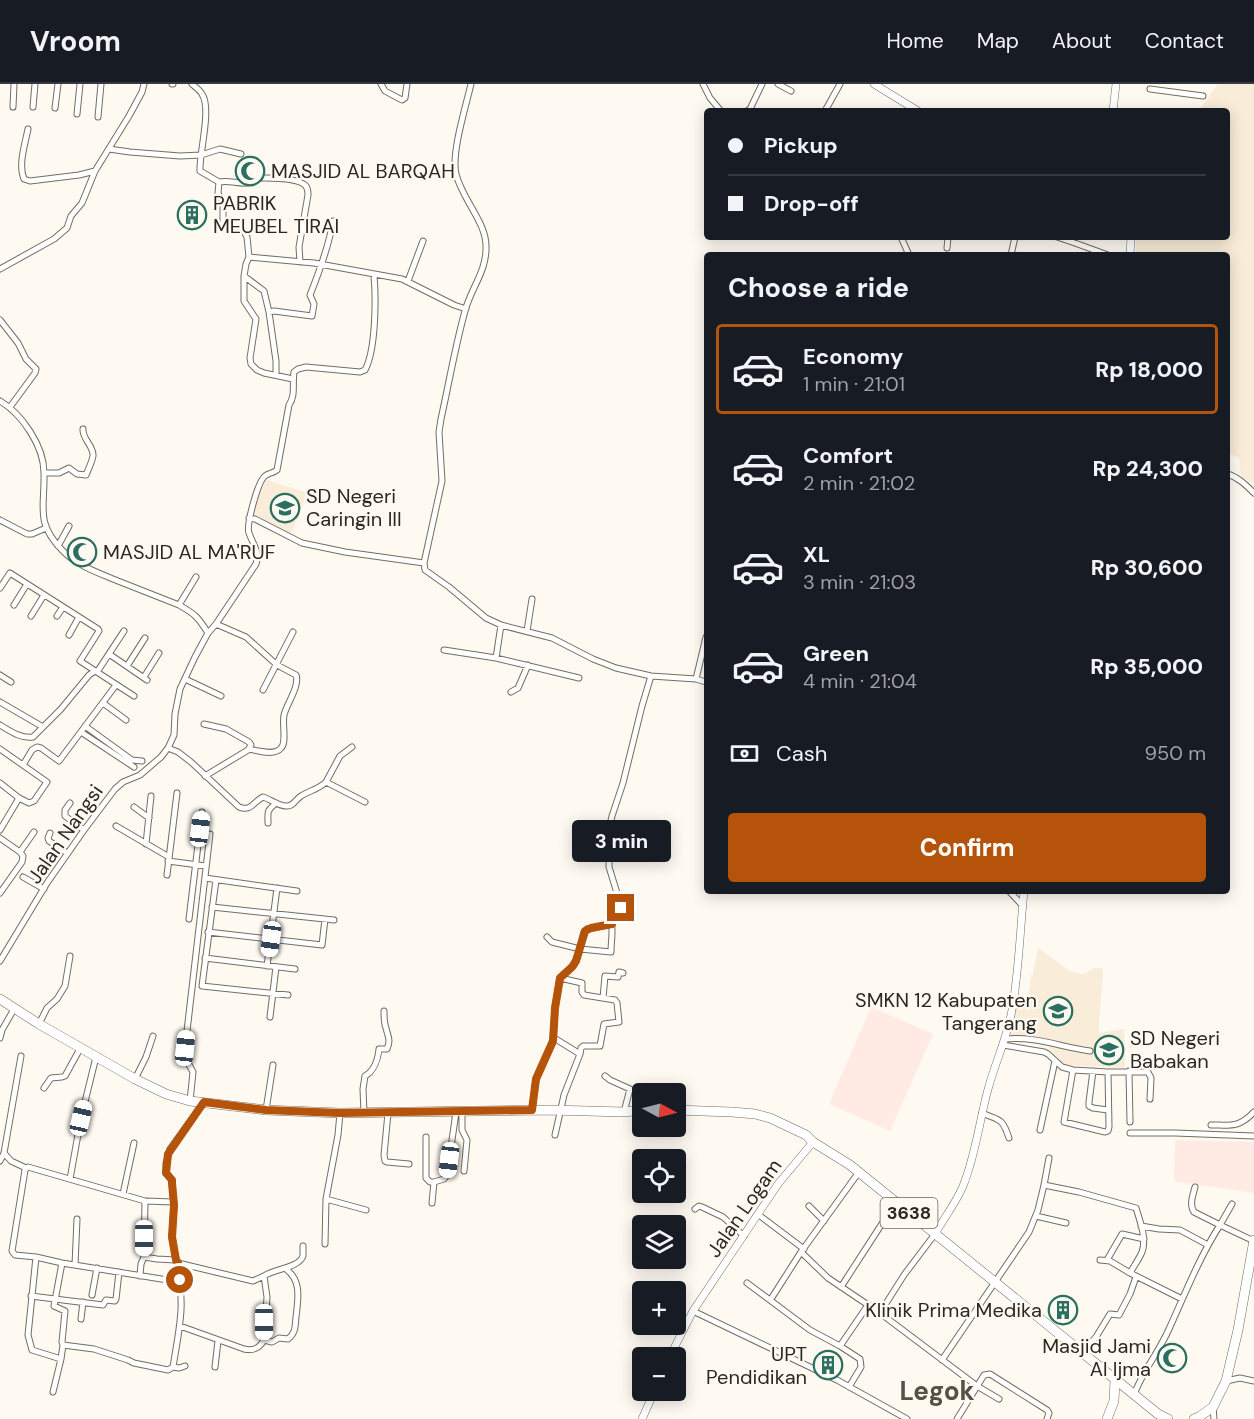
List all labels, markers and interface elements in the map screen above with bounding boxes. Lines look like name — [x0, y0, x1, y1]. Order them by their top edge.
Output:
text: Vroom — [30, 23, 121, 60]
text: Home — [886, 27, 944, 55]
text: Map — [977, 27, 1019, 55]
text: About — [1052, 27, 1112, 55]
text: Contact — [1145, 27, 1224, 55]
text: Pickup — [764, 131, 838, 160]
mosque icon: MASJID AL BARQAH — [234, 155, 266, 187]
place label: MASJID AL BARQAH — [271, 158, 455, 184]
text: Drop-off — [764, 189, 859, 218]
place label: PABRIK MEUBEL TIRAI — [213, 190, 339, 239]
building icon: PABRIK MEUBEL TIRAI — [176, 199, 208, 231]
text: Choose a ride — [728, 270, 909, 305]
icon: car — [731, 342, 785, 396]
text: Economy — [803, 342, 903, 371]
text: Rp 18,000 — [1095, 355, 1203, 384]
text: 1 min · 21:01 — [803, 371, 905, 397]
icon: car — [731, 441, 785, 495]
text: Comfort — [803, 441, 893, 470]
text: Rp 24,300 — [1093, 454, 1203, 483]
text: 2 min · 21:02 — [803, 470, 915, 496]
place label: SD Negeri Caringin III — [306, 483, 402, 532]
school or university icon: SD Negeri Caringin III — [269, 492, 301, 524]
mosque icon: MASJID AL MA'RUF — [66, 536, 98, 568]
place label: MASJID AL MA'RUF — [103, 539, 276, 565]
icon: car — [731, 540, 785, 594]
text: XL — [803, 540, 830, 569]
text: Rp 30,600 — [1091, 553, 1203, 582]
text: 3 min · 21:03 — [803, 569, 916, 595]
icon: car — [731, 639, 785, 693]
text: Green — [803, 639, 869, 668]
text: Rp 35,000 — [1090, 652, 1203, 681]
text: 4 min · 21:04 — [803, 668, 917, 694]
icon: cash — [728, 737, 761, 770]
text: Cash — [776, 739, 827, 768]
text: 950 m — [1144, 740, 1206, 766]
street label: Jalan Nangsi — [21, 779, 109, 889]
car — [189, 810, 211, 848]
button: Confirm — [728, 813, 1206, 882]
callout: 3 min — [572, 821, 670, 863]
text: 3 min — [595, 828, 648, 854]
route end — [607, 894, 634, 921]
car — [260, 920, 282, 958]
place label: SMKN 12 Kabupaten Tangerang — [855, 987, 1037, 1036]
school or university icon: SMKN 12 Kabupaten Tangerang — [1042, 995, 1074, 1027]
place label: SD Negeri Babakan — [1130, 1025, 1220, 1074]
car — [174, 1029, 196, 1067]
school or university icon: SD Negeri Babakan — [1093, 1034, 1125, 1066]
north arrow — [632, 1083, 686, 1137]
map controls — [632, 1083, 686, 1401]
car — [68, 1098, 94, 1138]
car — [438, 1141, 460, 1179]
button: locate — [632, 1149, 686, 1203]
street label: Jalan Logam — [701, 1154, 787, 1262]
road number: 3638 — [880, 1198, 938, 1228]
button: layers — [632, 1215, 686, 1269]
car — [135, 1220, 153, 1256]
route start — [166, 1266, 193, 1293]
button: + — [632, 1281, 686, 1335]
building icon: Klinik Prima Medika — [1047, 1294, 1079, 1326]
place label: Klinik Prima Medika — [865, 1297, 1042, 1323]
car — [255, 1304, 273, 1340]
place label: Masjid Jami Al Ijma — [1042, 1333, 1151, 1382]
place label: UPT Pendidikan — [706, 1341, 807, 1390]
mosque icon: Masjid Jami Al Ijma — [1156, 1342, 1188, 1374]
button: − — [632, 1347, 686, 1401]
building icon: UPT Pendidikan — [812, 1349, 844, 1381]
district label: Legok — [899, 1374, 975, 1408]

